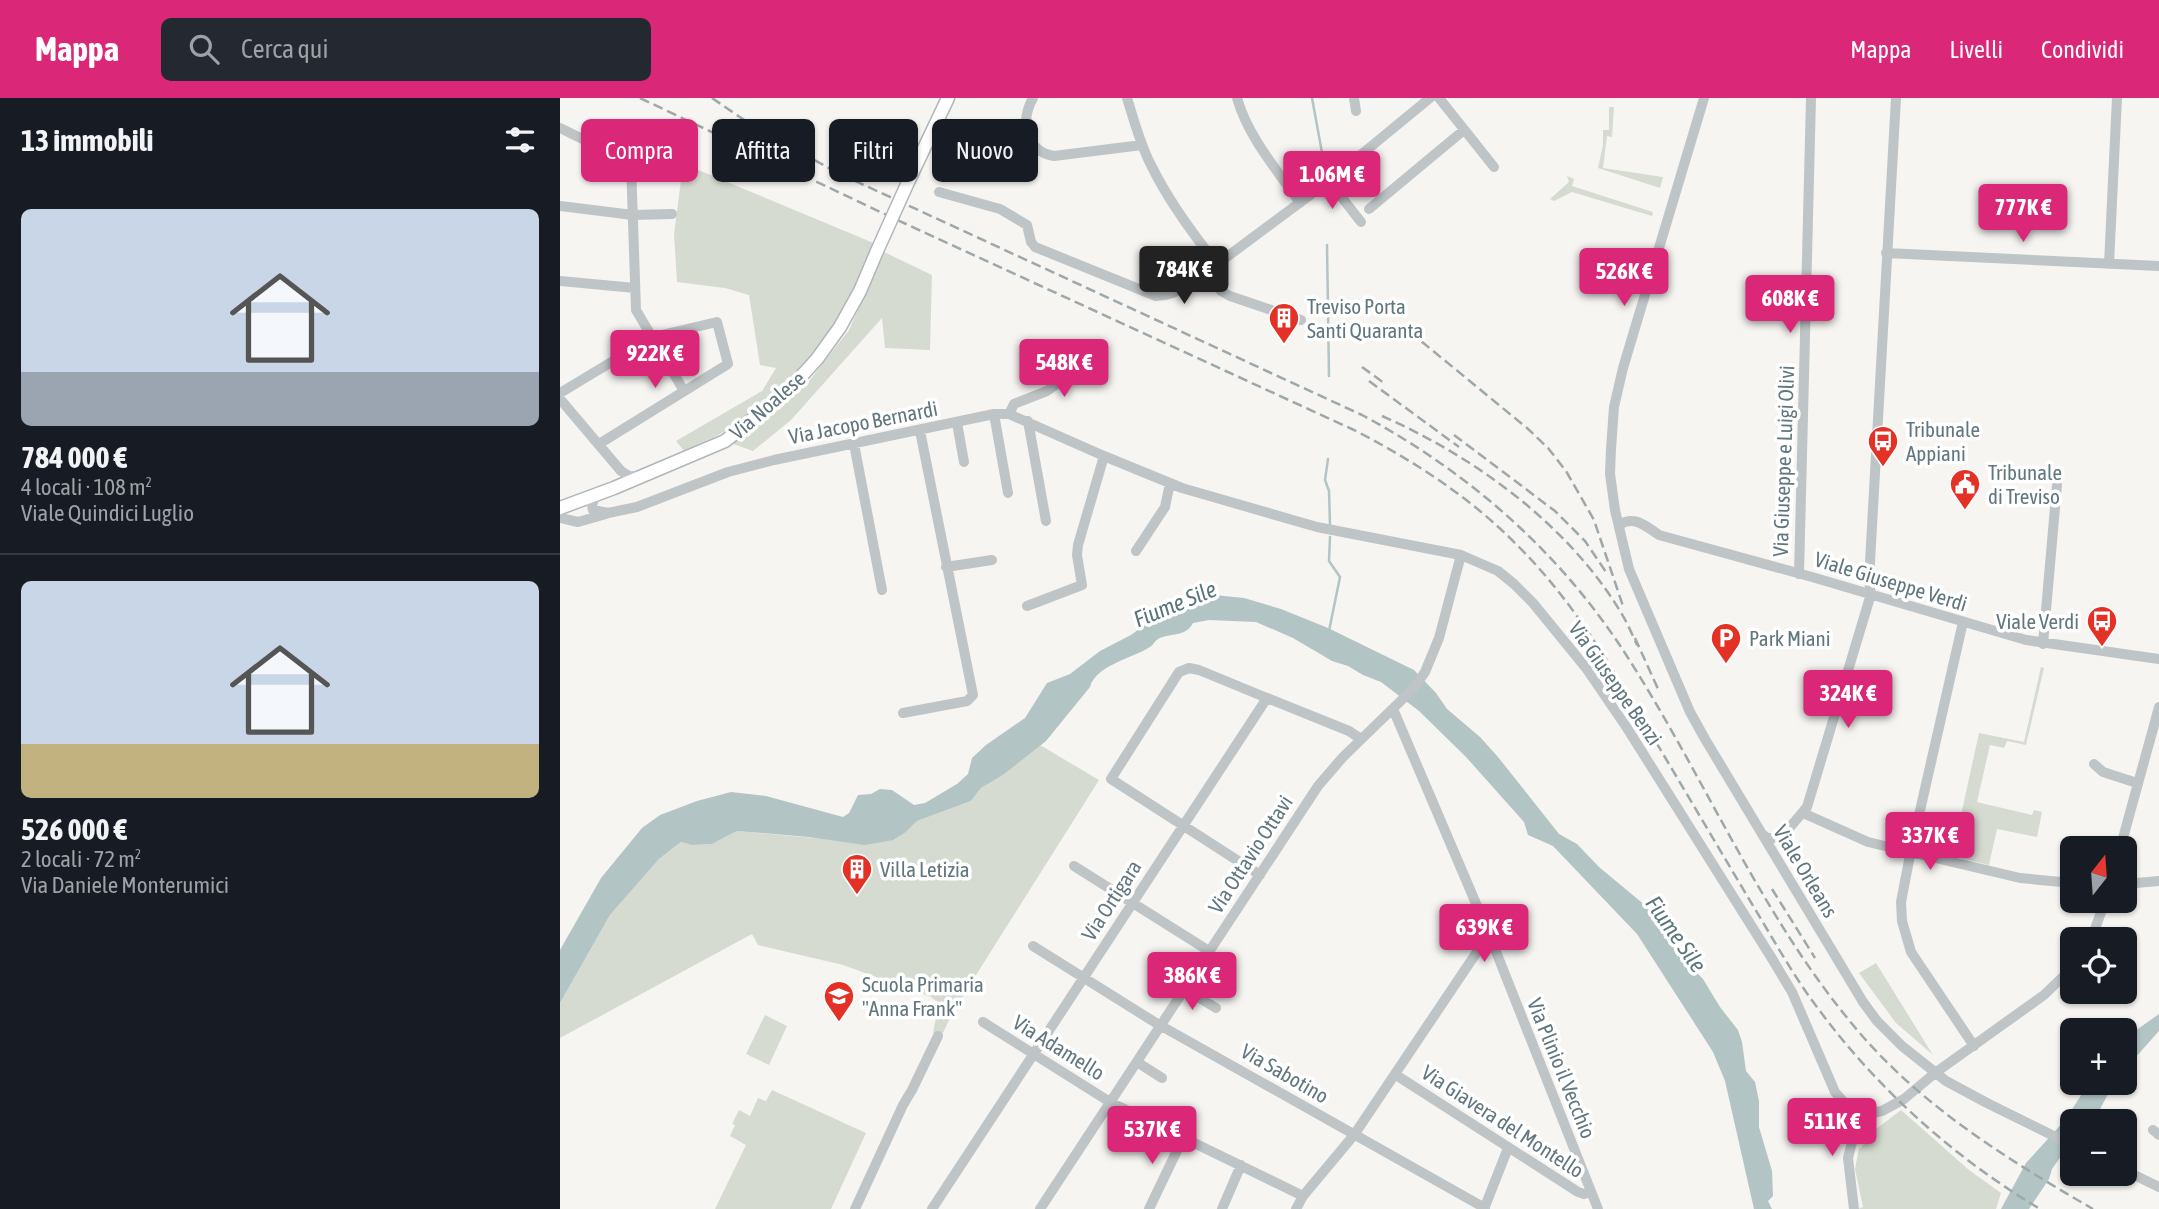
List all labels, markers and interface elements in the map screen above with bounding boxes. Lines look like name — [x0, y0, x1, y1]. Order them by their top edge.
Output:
search box — [161, 18, 651, 81]
text: Mappa — [35, 30, 119, 68]
icon: search — [185, 30, 223, 68]
text: Cerca qui — [241, 34, 328, 64]
text: Mappa — [1850, 36, 1911, 63]
text: Livelli — [1949, 36, 2003, 63]
text: Condividi — [2041, 36, 2124, 63]
chip: Compra — [581, 119, 698, 182]
chip: Affitta — [712, 119, 815, 182]
chip: Filtri — [829, 119, 918, 182]
chip: Nuovo — [932, 119, 1038, 182]
icon: filters — [501, 121, 539, 159]
text: 13 immobili — [21, 123, 153, 157]
pin: 1.06M € — [1267, 152, 1397, 211]
text: 1.06M € — [1299, 161, 1365, 187]
pin: 777K € — [1966, 184, 2080, 244]
text: 777K € — [1994, 194, 2052, 220]
pin: 784K € — [1127, 246, 1241, 306]
pin: 526K € — [1567, 248, 1681, 308]
icon: home — [217, 255, 343, 381]
text: 784K € — [1155, 256, 1213, 282]
text: 526K € — [1595, 258, 1653, 284]
pin: 608K € — [1733, 275, 1847, 335]
text: 608K € — [1761, 285, 1819, 311]
place label: Treviso Porta Santi Quaranta — [1307, 294, 1423, 342]
building icon: Treviso Porta Santi Quaranta — [1267, 301, 1301, 345]
pin: 922K € — [598, 330, 712, 390]
text: 922K € — [626, 340, 684, 366]
pin: 548K € — [1007, 340, 1121, 399]
text: 548K € — [1035, 349, 1093, 375]
street label: Via Giuseppe e Luigi Olivi — [1768, 365, 1798, 557]
street label: Via Noalese — [725, 366, 809, 444]
street label: Via Jacopo Bernardi — [786, 396, 940, 448]
place label: Tribunale Appiani — [1906, 417, 1980, 465]
bus stop icon: Tribunale Appiani — [1866, 424, 1900, 468]
text: 784 000 € — [21, 440, 127, 474]
place label: Tribunale di Treviso — [1988, 460, 2062, 508]
public building icon: Tribunale di Treviso — [1948, 467, 1982, 511]
text: 4 locali · 108 m² — [21, 474, 152, 500]
text: Viale Quindici Luglio — [21, 500, 194, 526]
street label: Viale Giuseppe Verdi — [1812, 546, 1970, 616]
water label: Fiume Sile — [1130, 576, 1220, 632]
bus stop icon: Viale Verdi — [2085, 604, 2119, 648]
place label: Viale Verdi — [1996, 609, 2079, 633]
street label: Via Giuseppe Benzi — [1565, 617, 1667, 749]
parking icon: Park Miani — [1709, 621, 1743, 665]
place label: Park Miani — [1749, 626, 1831, 650]
icon: home — [217, 627, 343, 753]
pin: 324K € — [1791, 670, 1905, 730]
text: 324K € — [1819, 680, 1877, 706]
street label: Via Ottavio Ottavi — [1203, 791, 1297, 917]
text: 526 000 € — [21, 812, 127, 846]
pin: 337K € — [1873, 812, 1987, 872]
street label: Viale Orleans — [1769, 821, 1843, 921]
text: 337K € — [1901, 822, 1959, 848]
north arrow — [2060, 836, 2137, 914]
map controls — [2060, 836, 2137, 1186]
text: 2 locali · 72 m² — [21, 846, 141, 872]
building icon: Villa Letizia — [840, 852, 874, 896]
street label: Via Ortigara — [1076, 855, 1146, 945]
place label: Villa Letizia — [880, 857, 970, 881]
text: Via Daniele Monterumici — [21, 872, 229, 898]
water label: Fiume Sile — [1640, 891, 1712, 977]
pin: 639K € — [1427, 904, 1541, 964]
text: 639K € — [1455, 914, 1513, 940]
button: locate — [2060, 927, 2137, 1004]
pin: 386K € — [1135, 953, 1249, 1012]
text: 386K € — [1163, 962, 1221, 988]
place label: Scuola Primaria "Anna Frank" — [862, 972, 984, 1020]
school or university icon: Scuola Primaria "Anna Frank" — [822, 979, 856, 1023]
street label: Via Plinio il Vecchio — [1523, 994, 1601, 1142]
street label: Via Adamello — [1009, 1009, 1109, 1085]
button: + — [2060, 1018, 2137, 1095]
street label: Via Sabotino — [1237, 1038, 1333, 1108]
street label: Via Giavera del Montello — [1418, 1060, 1588, 1182]
pin: 511K € — [1775, 1098, 1889, 1158]
pin: 537K € — [1095, 1107, 1209, 1166]
text: 511K € — [1803, 1108, 1861, 1134]
button: − — [2060, 1109, 2137, 1186]
text: 537K € — [1123, 1116, 1181, 1142]

